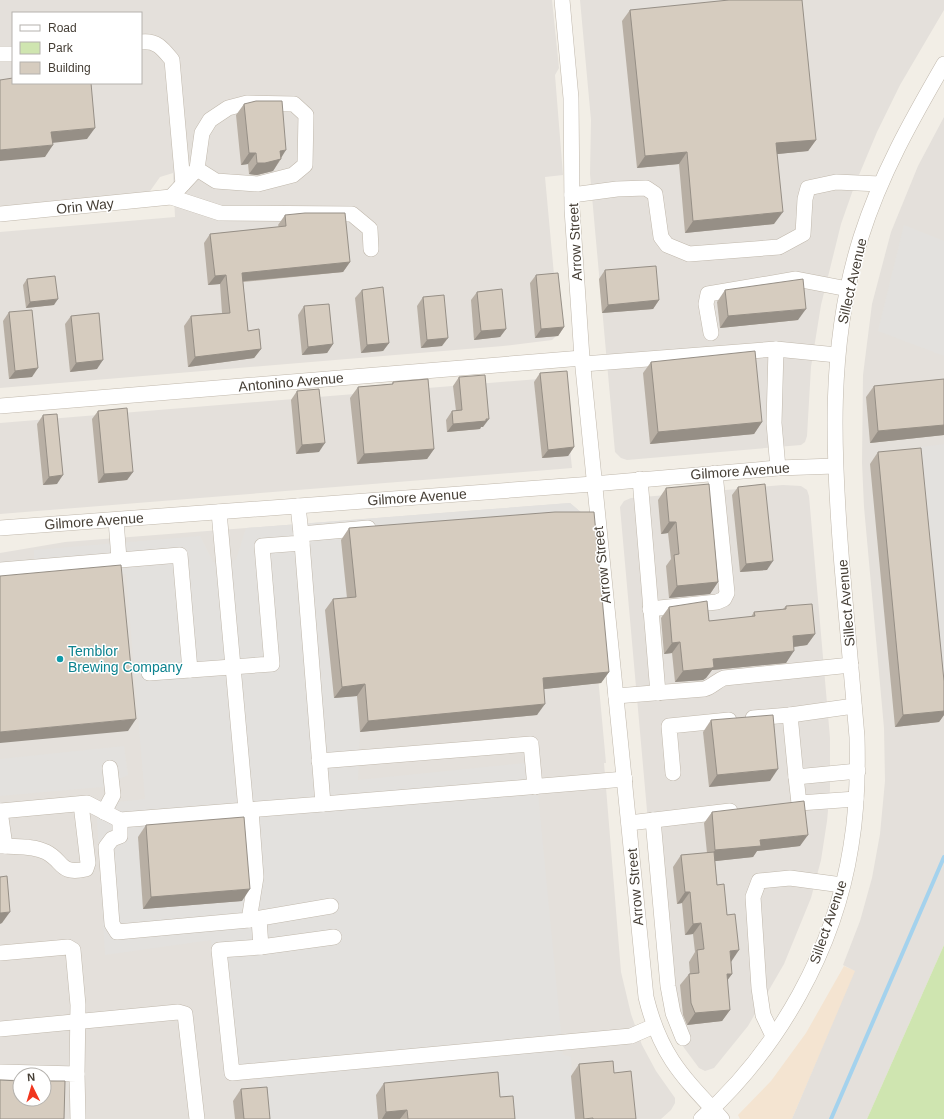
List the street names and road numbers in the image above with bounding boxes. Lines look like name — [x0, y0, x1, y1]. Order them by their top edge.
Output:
street label: Orin Way — [55, 195, 115, 217]
street label: Arrow Street — [565, 203, 585, 281]
street label: Sillect Avenue — [834, 236, 870, 326]
street label: Antonino Avenue — [238, 369, 345, 395]
street label: Gilmore Avenue — [690, 460, 790, 482]
street label: Gilmore Avenue — [367, 486, 467, 508]
street label: Gilmore Avenue — [44, 510, 144, 532]
street label: Arrow Street — [590, 525, 614, 605]
street label: Sillect Avenue — [834, 558, 858, 647]
street label: Arrow Street — [624, 847, 646, 926]
street label: Sillect Avenue — [806, 878, 850, 966]

